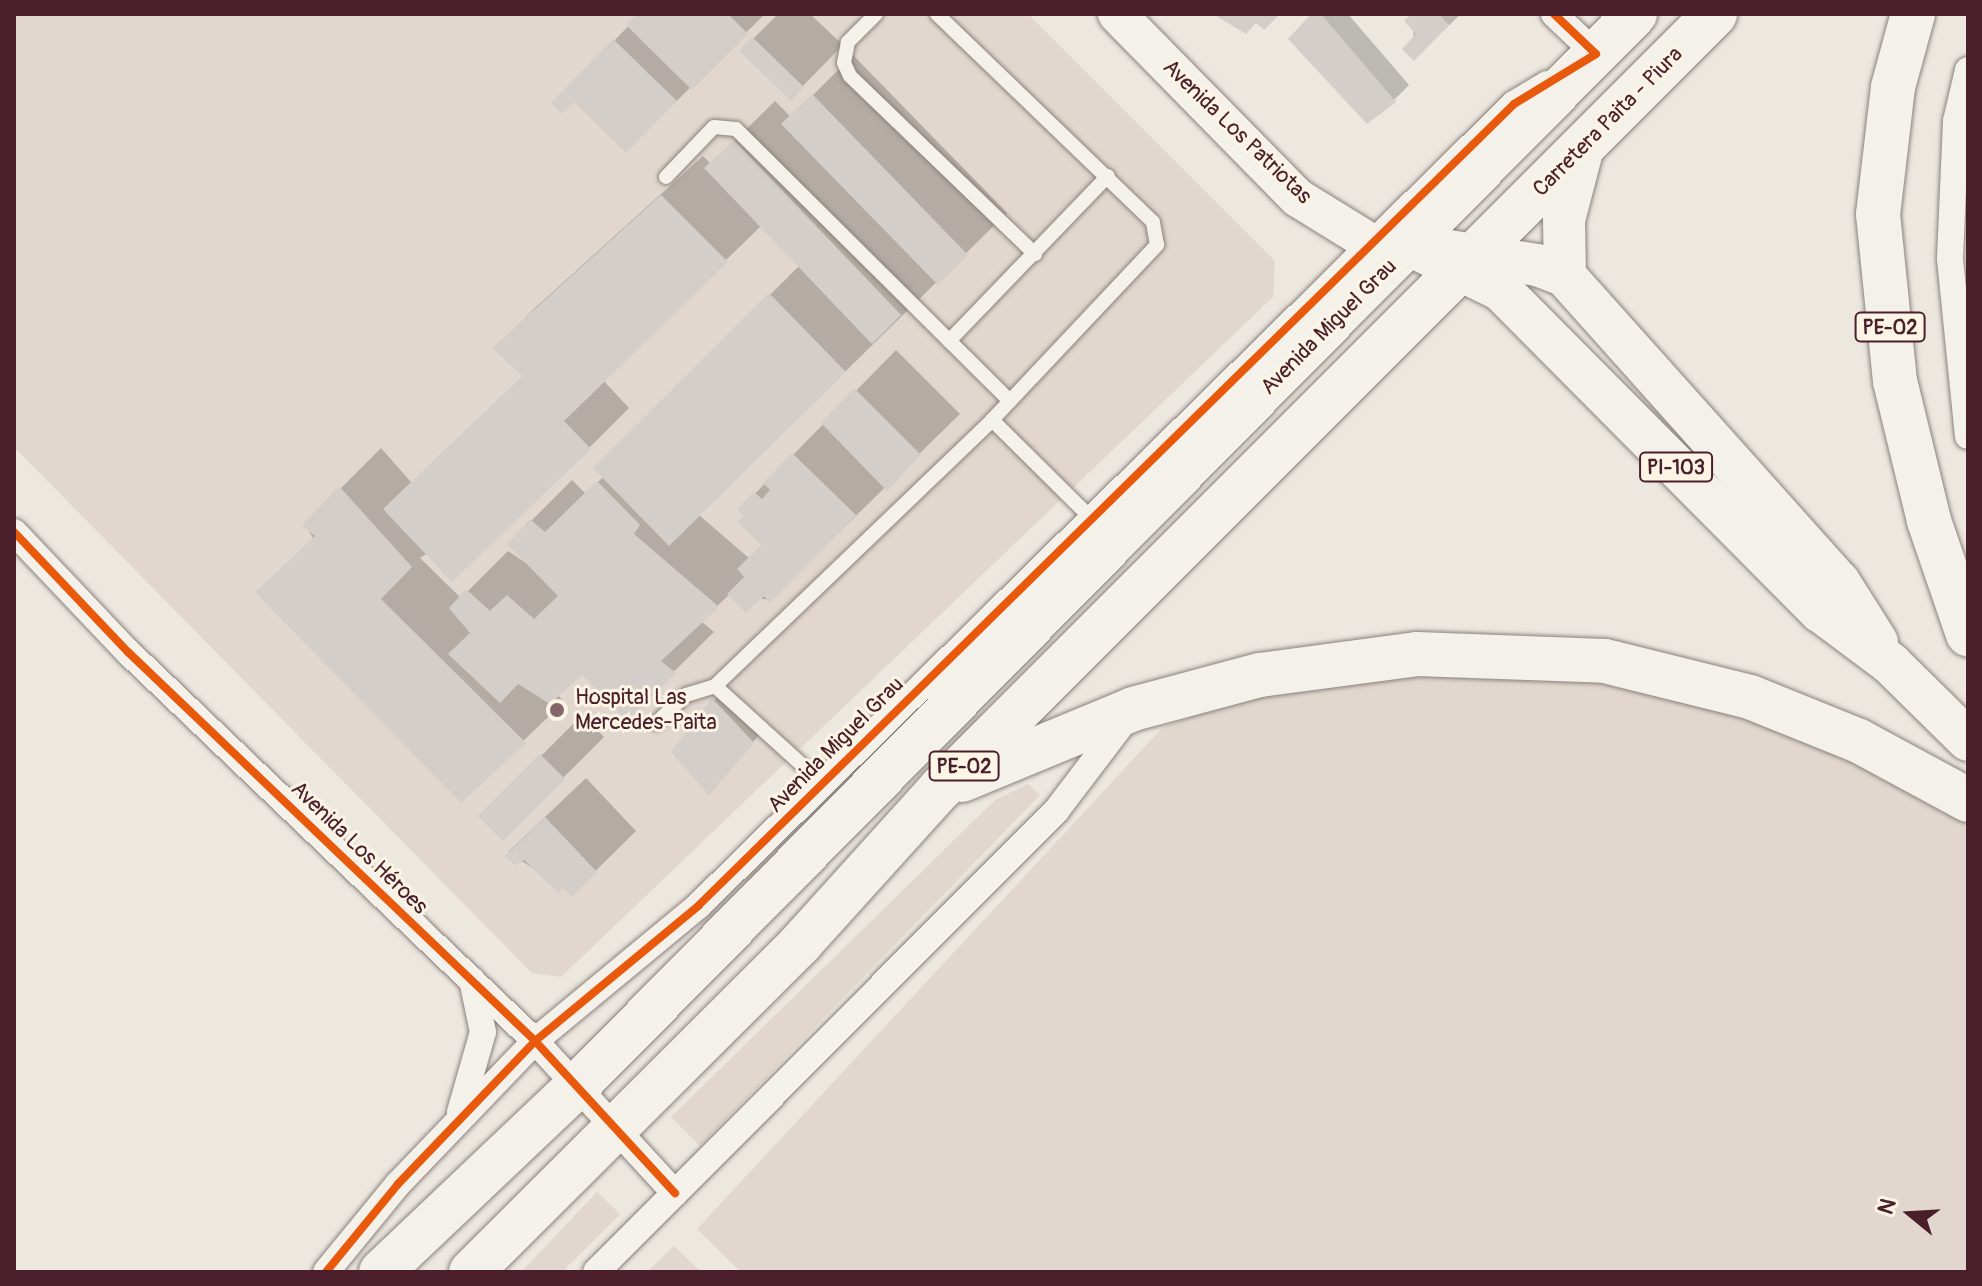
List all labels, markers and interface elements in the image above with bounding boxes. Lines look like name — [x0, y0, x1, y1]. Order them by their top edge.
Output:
street label: Carretera Paita - Piura — [1528, 42, 1688, 202]
street label: Avenida Los Patriotas — [1157, 54, 1317, 210]
street label: Avenida Miguel Grau — [1256, 254, 1402, 400]
road number: PE-02 — [1854, 311, 1926, 343]
road number: PI-103 — [1638, 451, 1714, 483]
street label: Avenida Miguel Grau — [763, 672, 909, 818]
place label: Hospital Las Mercedes-Paita — [575, 684, 717, 736]
marker: Hospital Las Mercedes-Paita — [546, 699, 568, 721]
road number: PE-02 — [928, 750, 1000, 782]
street label: Avenida Los Héroes — [285, 776, 433, 920]
north arrow — [1870, 1174, 1950, 1254]
text: N — [1872, 1195, 1903, 1218]

